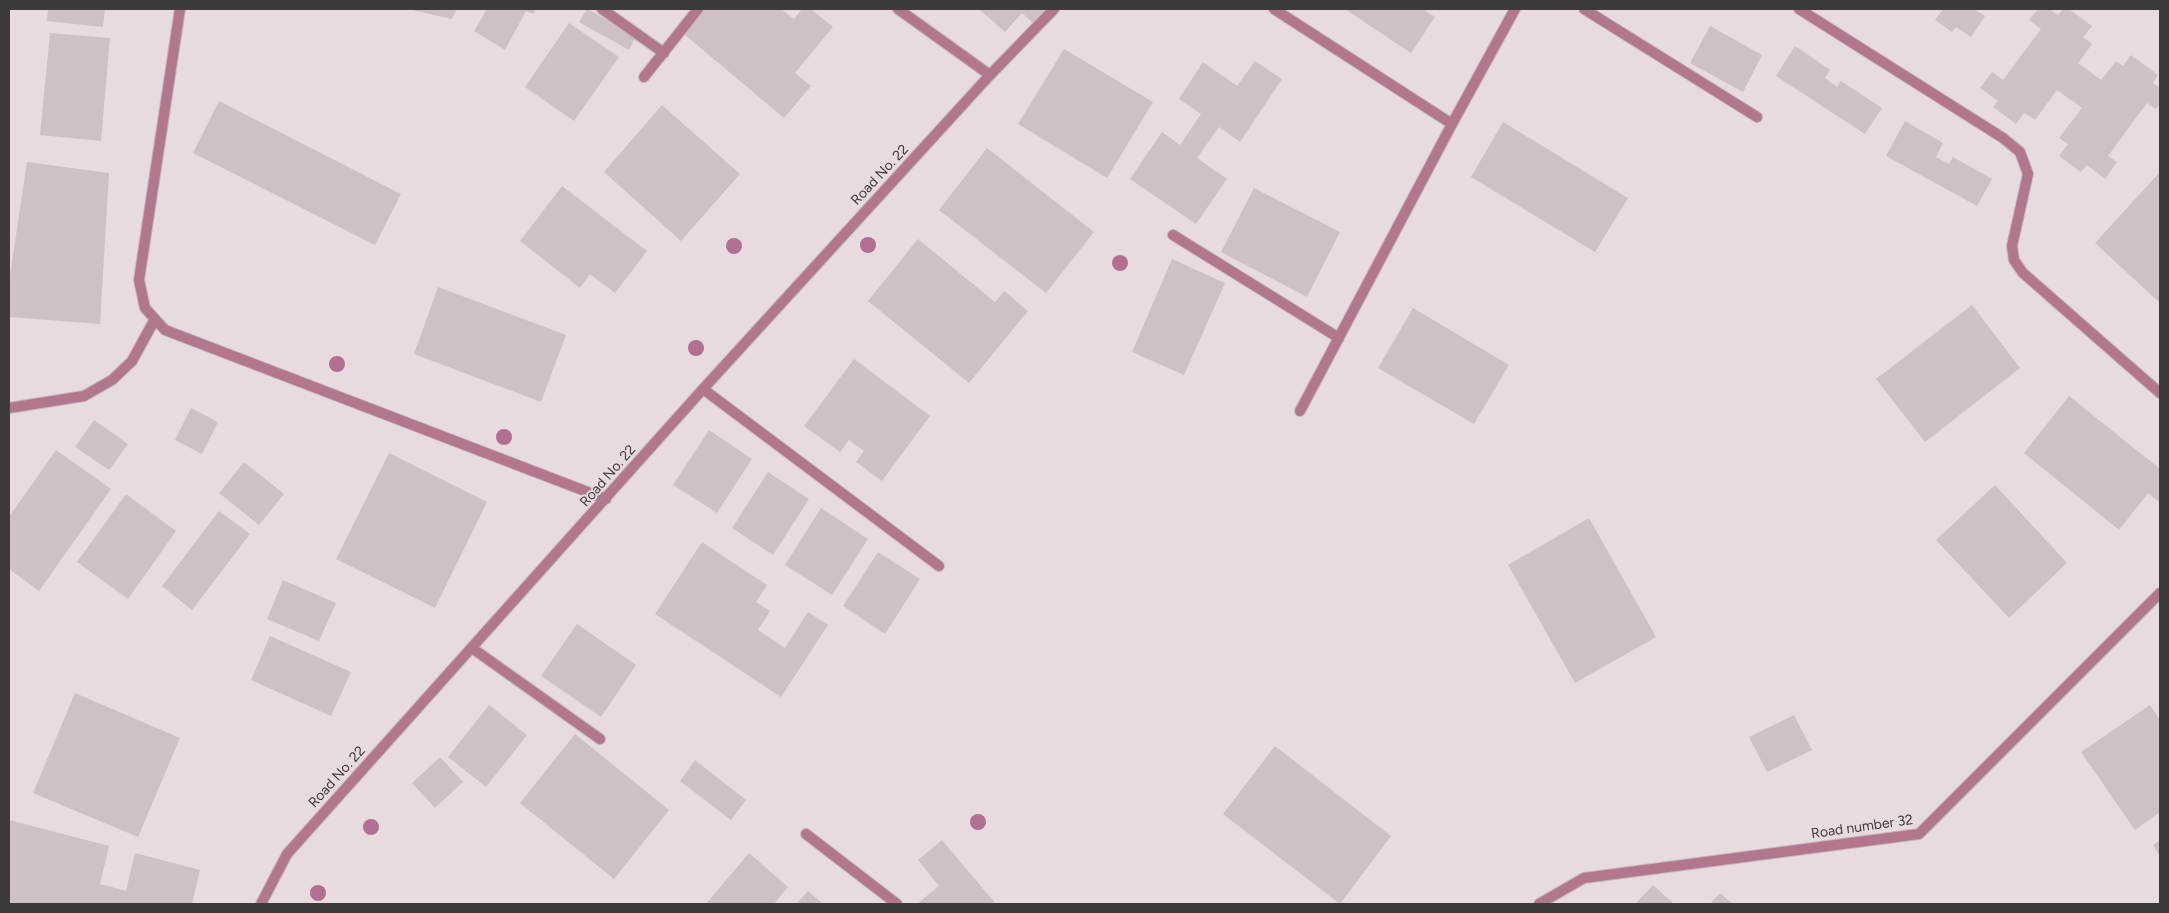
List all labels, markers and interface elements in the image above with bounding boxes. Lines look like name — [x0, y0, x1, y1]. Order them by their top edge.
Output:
street label: Road No. 22 — [848, 141, 912, 209]
street label: Road No. 22 — [577, 442, 639, 510]
street label: Road No. 22 — [305, 743, 369, 811]
street label: Road number 32 — [1810, 812, 1914, 842]

